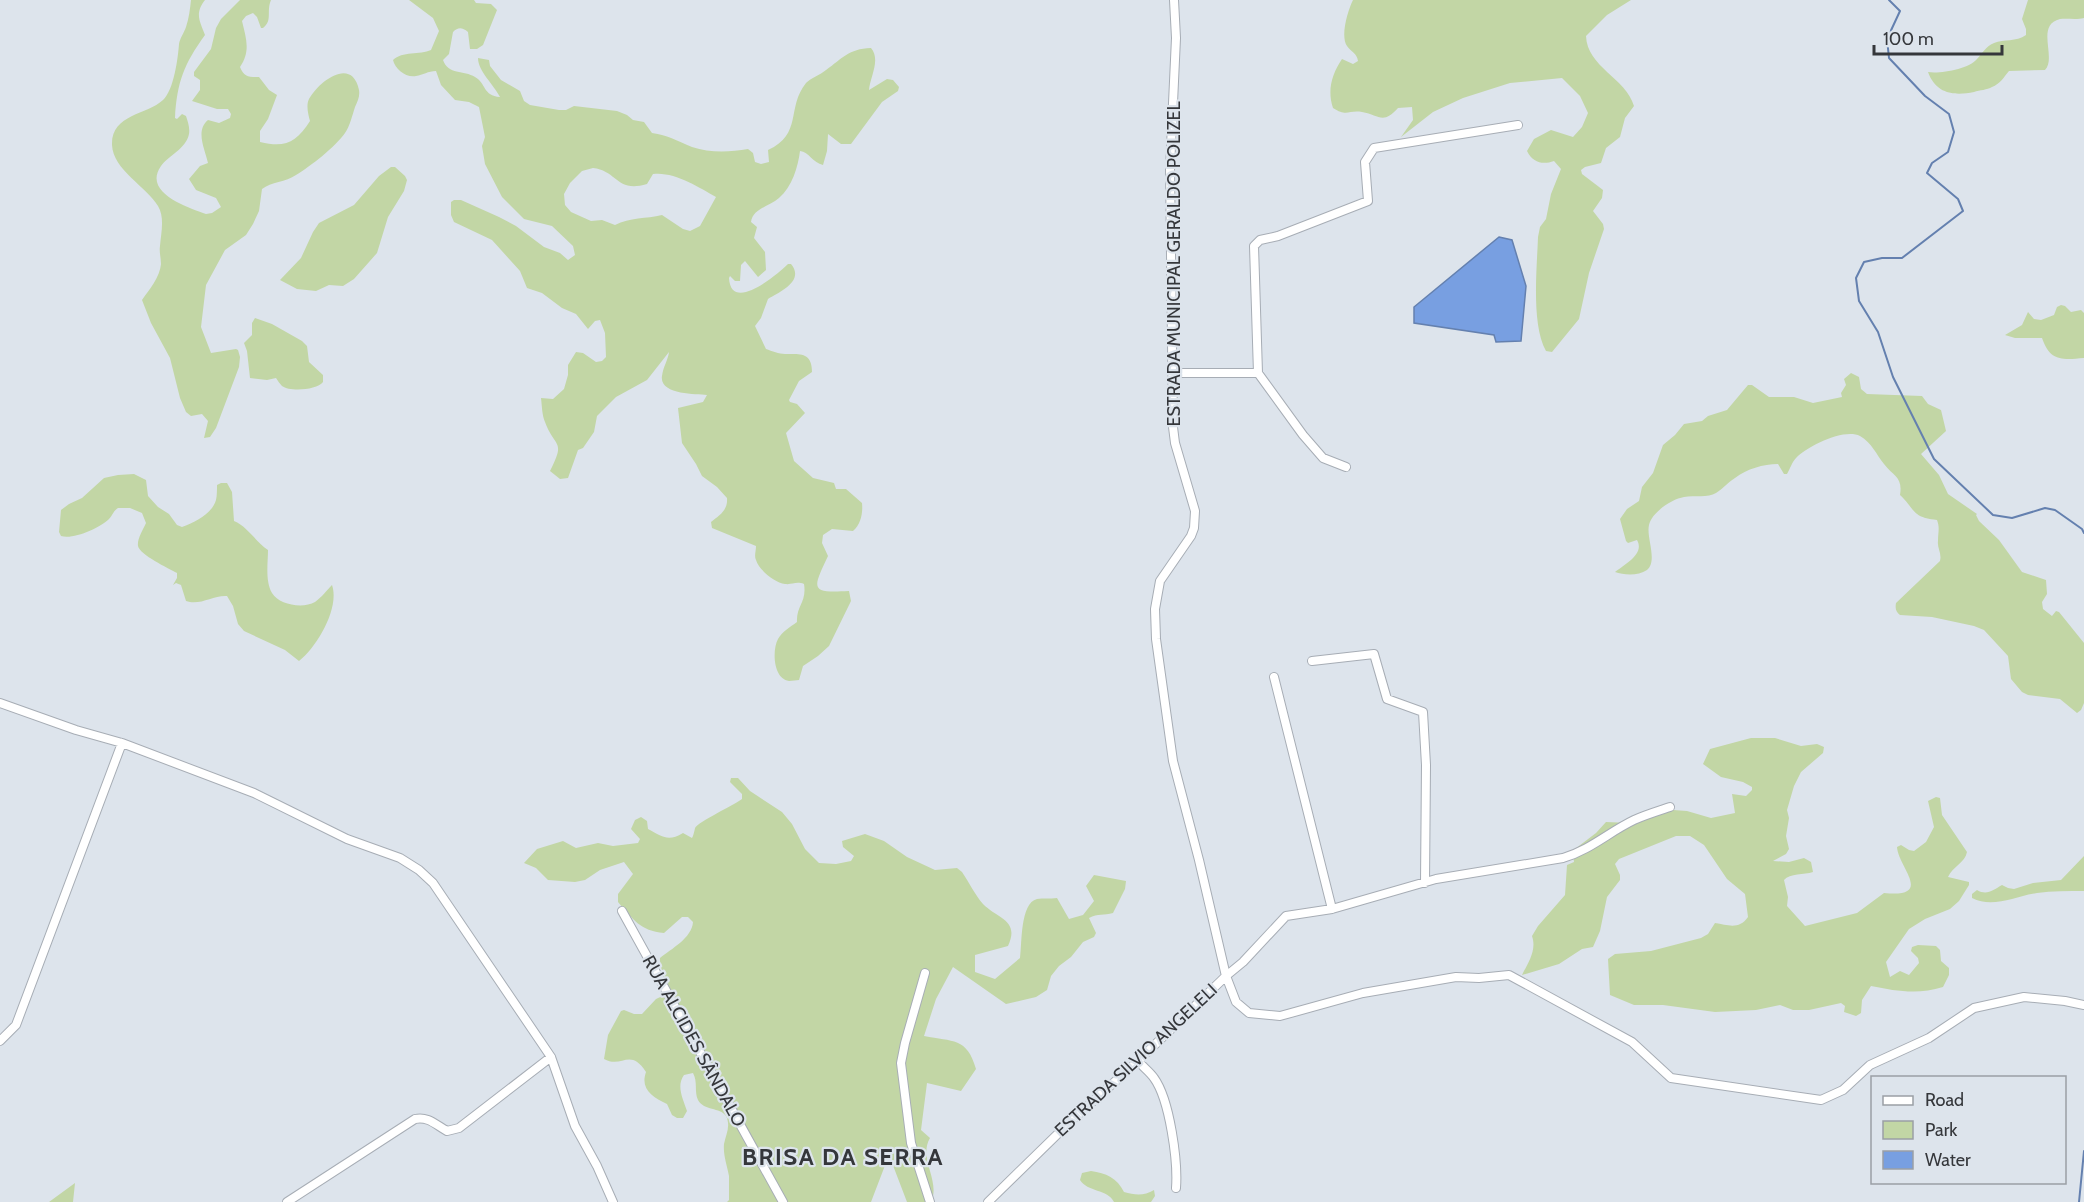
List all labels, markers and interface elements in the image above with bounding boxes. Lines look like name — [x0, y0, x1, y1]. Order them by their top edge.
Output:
scale bar — [1874, 18, 2002, 56]
text: 100 m — [1883, 28, 1934, 50]
street label: ESTRADA MUNICIPAL GERALDO POLIZEL — [1163, 102, 1185, 426]
street label: RUA ALCIDES SÂNDALO — [638, 952, 750, 1131]
street label: ESTRADA SILVIO ANGELELI — [1050, 979, 1222, 1141]
legend — [1871, 1076, 2066, 1184]
text: Road — [1925, 1089, 1964, 1111]
text: Park — [1925, 1119, 1958, 1141]
district label: BRISA DA SERRA — [742, 1142, 944, 1171]
text: Water — [1925, 1149, 1971, 1171]

